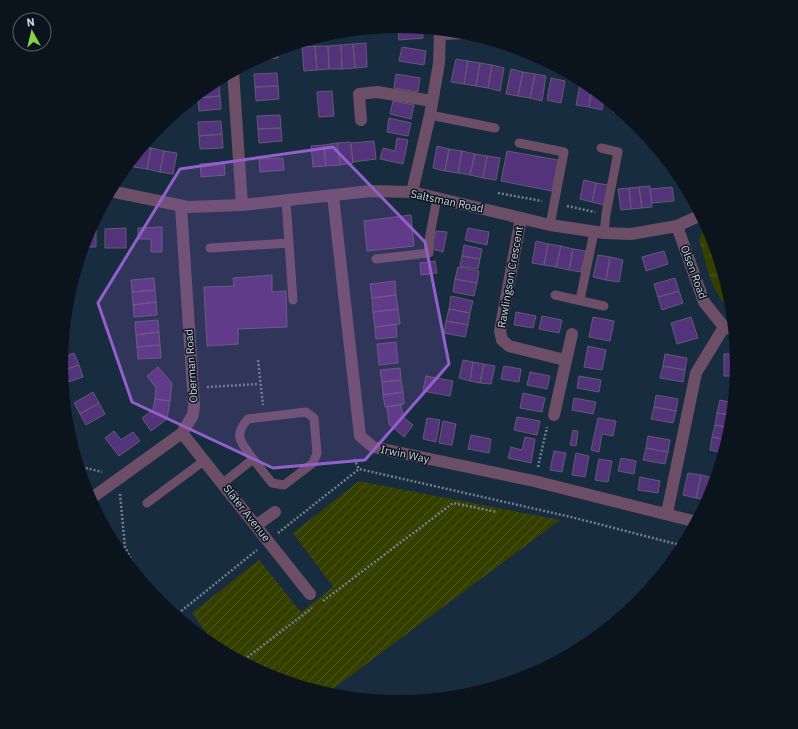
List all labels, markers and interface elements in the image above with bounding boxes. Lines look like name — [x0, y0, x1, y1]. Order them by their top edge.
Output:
north arrow — [12, 12, 52, 52]
text: N — [26, 15, 36, 30]
street label: Saltsman Road — [409, 186, 485, 216]
street label: Rawlingson Crescent — [494, 225, 526, 329]
street label: Olsen Road — [678, 243, 710, 301]
street label: Oberman Road — [181, 329, 201, 403]
street label: Irwin Way — [379, 442, 431, 466]
street label: Slater Avenue — [220, 482, 274, 544]

